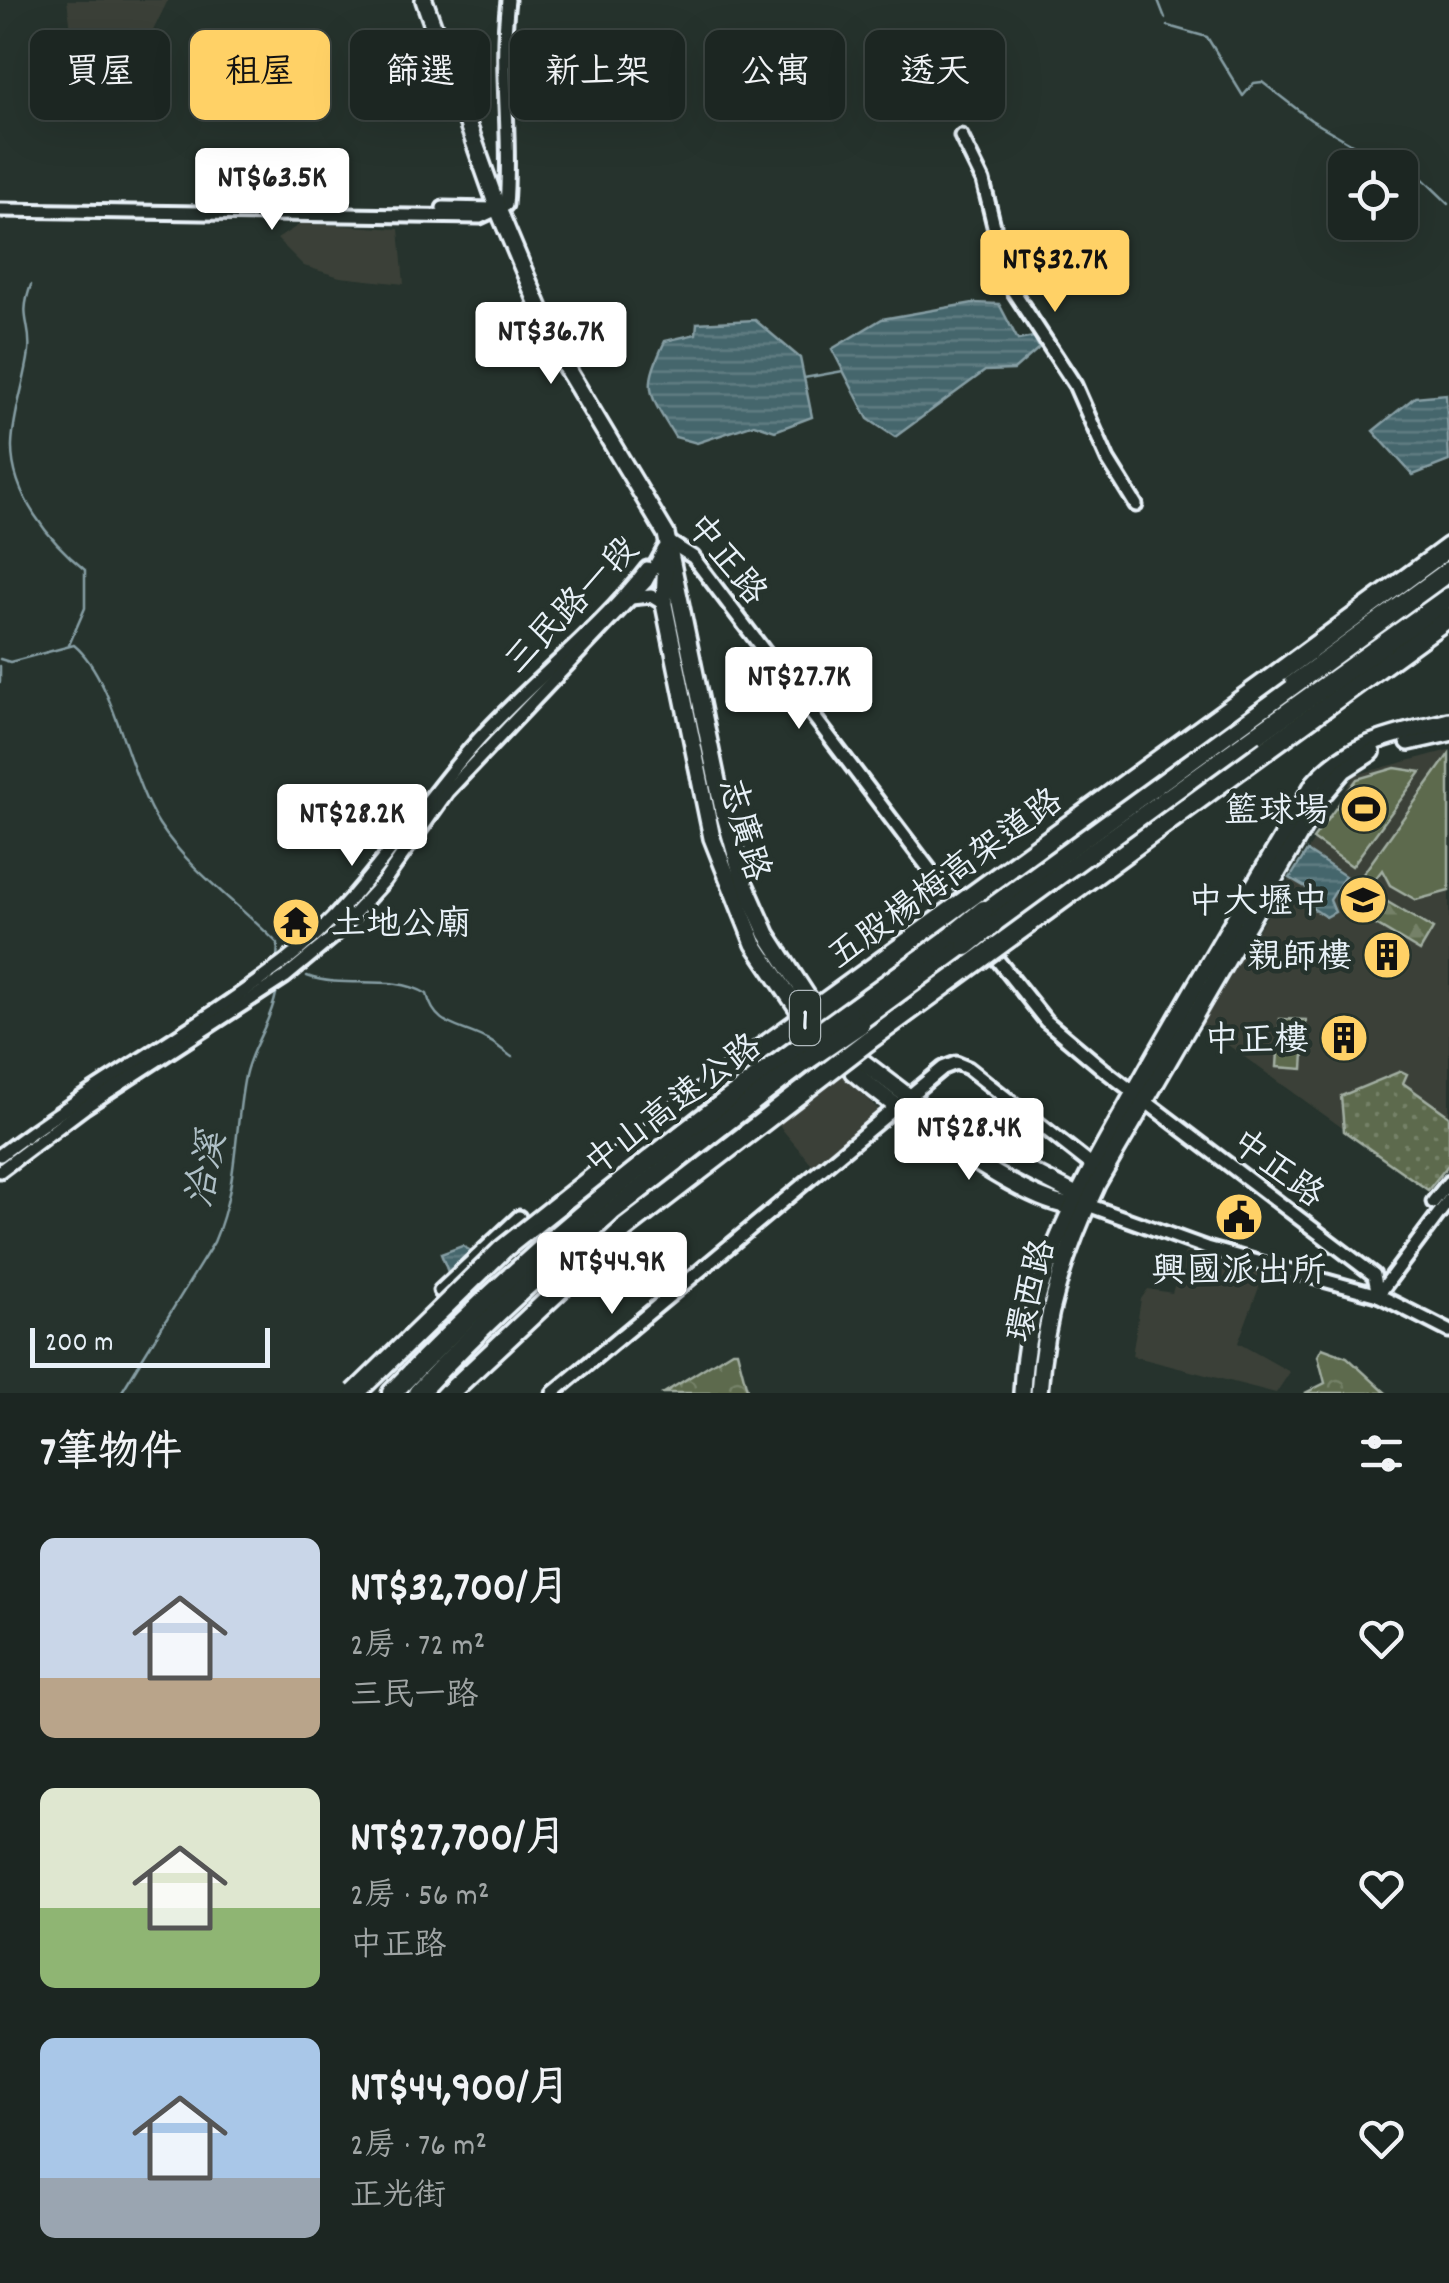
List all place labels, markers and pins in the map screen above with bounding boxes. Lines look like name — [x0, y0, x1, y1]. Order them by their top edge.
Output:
pin: NT$63.5K — [169, 148, 375, 233]
pin: NT$32.7K — [952, 230, 1158, 315]
pin: NT$36.7K — [448, 302, 654, 387]
pin: NT$27.7K — [696, 647, 902, 732]
sports icon: 籃球場 — [1338, 783, 1390, 835]
pin: NT$28.2K — [249, 784, 455, 869]
place label: 籃球場 — [1224, 789, 1329, 839]
school or university icon: 中大壢中 — [1337, 874, 1389, 926]
place label: 中大壢中 — [1188, 880, 1328, 930]
temple icon: 土地公廟 — [270, 896, 322, 948]
place label: 土地公廟 — [331, 902, 471, 952]
building icon: 親師樓 — [1361, 929, 1413, 981]
place label: 親師樓 — [1247, 935, 1352, 985]
building icon: 中正樓 — [1318, 1012, 1370, 1064]
place label: 中正樓 — [1204, 1018, 1309, 1068]
pin: NT$28.4K — [866, 1098, 1072, 1183]
public building icon: 興國派出所 — [1213, 1191, 1265, 1243]
pin: NT$44.9K — [509, 1232, 715, 1317]
place label: 興國派出所 — [1151, 1249, 1327, 1299]

